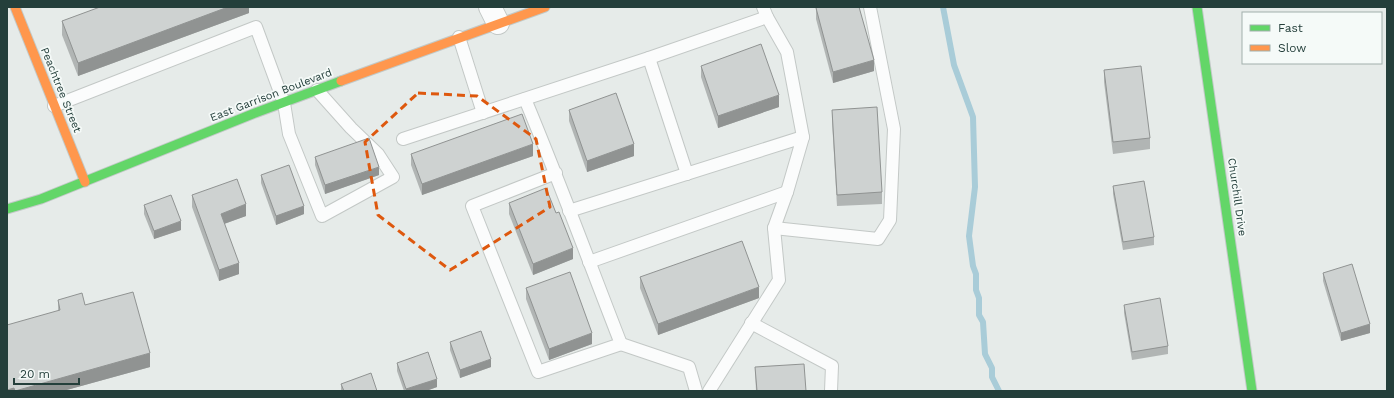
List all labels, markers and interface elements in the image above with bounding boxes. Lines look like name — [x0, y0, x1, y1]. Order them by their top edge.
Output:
legend — [1242, 12, 1382, 64]
text: Fast — [1278, 21, 1303, 35]
text: Slow — [1278, 41, 1306, 55]
street label: Peachtree Street — [38, 46, 84, 135]
street label: East Garrison Boulevard — [208, 66, 334, 124]
street label: Churchill Drive — [1225, 157, 1249, 237]
scale bar — [14, 360, 79, 386]
text: 20 m — [20, 367, 50, 381]

